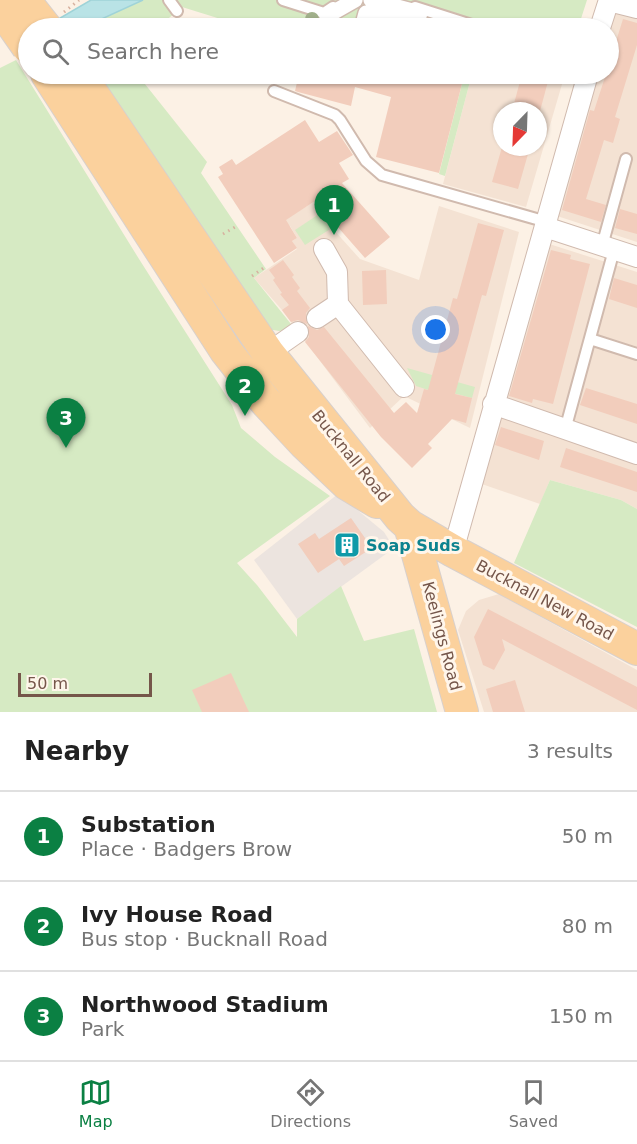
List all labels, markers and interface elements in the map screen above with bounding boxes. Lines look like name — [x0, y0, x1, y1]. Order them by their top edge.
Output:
search box — [18, 18, 619, 84]
icon: search — [39, 35, 72, 68]
text: Search here — [87, 39, 219, 64]
north arrow — [493, 102, 547, 156]
pin: 1 — [314, 186, 354, 235]
your location — [421, 315, 450, 344]
pin: 2 — [226, 366, 264, 416]
pin: 3 — [46, 398, 86, 448]
street label: Bucknall Road — [308, 406, 394, 506]
building icon: Soap Suds — [332, 530, 362, 560]
place label: Soap Suds — [366, 536, 460, 555]
street label: Bucknall New Road — [473, 556, 617, 644]
street label: Keelings Road — [418, 579, 466, 693]
scale bar — [18, 670, 152, 698]
text: 50 m — [27, 674, 68, 693]
text: Nearby — [24, 736, 129, 766]
text: 3 results — [527, 739, 613, 763]
text: Substation — [81, 812, 216, 837]
text: 1 — [37, 824, 50, 848]
text: 50 m — [562, 824, 613, 848]
text: Place · Badgers Brow — [81, 837, 292, 861]
text: Ivy House Road — [81, 902, 273, 927]
text: 2 — [37, 914, 50, 938]
text: 80 m — [562, 914, 613, 938]
text: Bus stop · Bucknall Road — [81, 927, 328, 951]
text: Northwood Stadium — [81, 992, 329, 1017]
text: 3 — [37, 1004, 50, 1028]
text: 150 m — [549, 1004, 613, 1028]
text: Park — [81, 1017, 124, 1041]
tab: Map — [79, 1076, 113, 1131]
tab: Directions — [270, 1076, 351, 1131]
tab: Saved — [509, 1076, 558, 1131]

